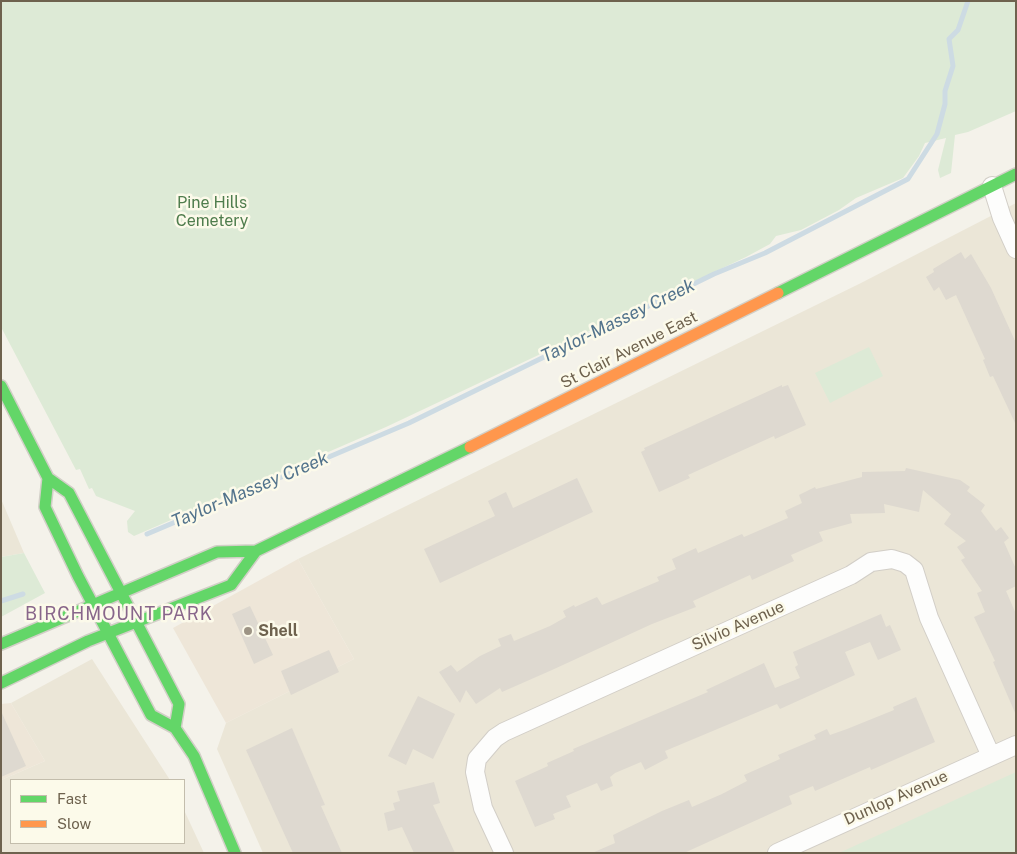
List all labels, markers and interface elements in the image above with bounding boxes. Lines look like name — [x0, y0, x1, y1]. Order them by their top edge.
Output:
park label: Pine Hills Cemetery — [176, 193, 248, 231]
water label: Taylor-Massey Creek — [538, 274, 698, 368]
street label: St Clair Avenue East — [557, 307, 701, 393]
water label: Taylor-Massey Creek — [168, 447, 332, 533]
street label: Silvio Avenue — [689, 597, 787, 655]
district label: BIRCHMOUNT PARK — [23, 603, 215, 625]
place label: Shell — [258, 621, 298, 641]
marker: Shell — [242, 625, 254, 637]
street label: Dunlop Avenue — [841, 767, 951, 829]
legend — [10, 779, 185, 844]
text: Fast — [57, 790, 87, 807]
text: Slow — [57, 815, 91, 832]

